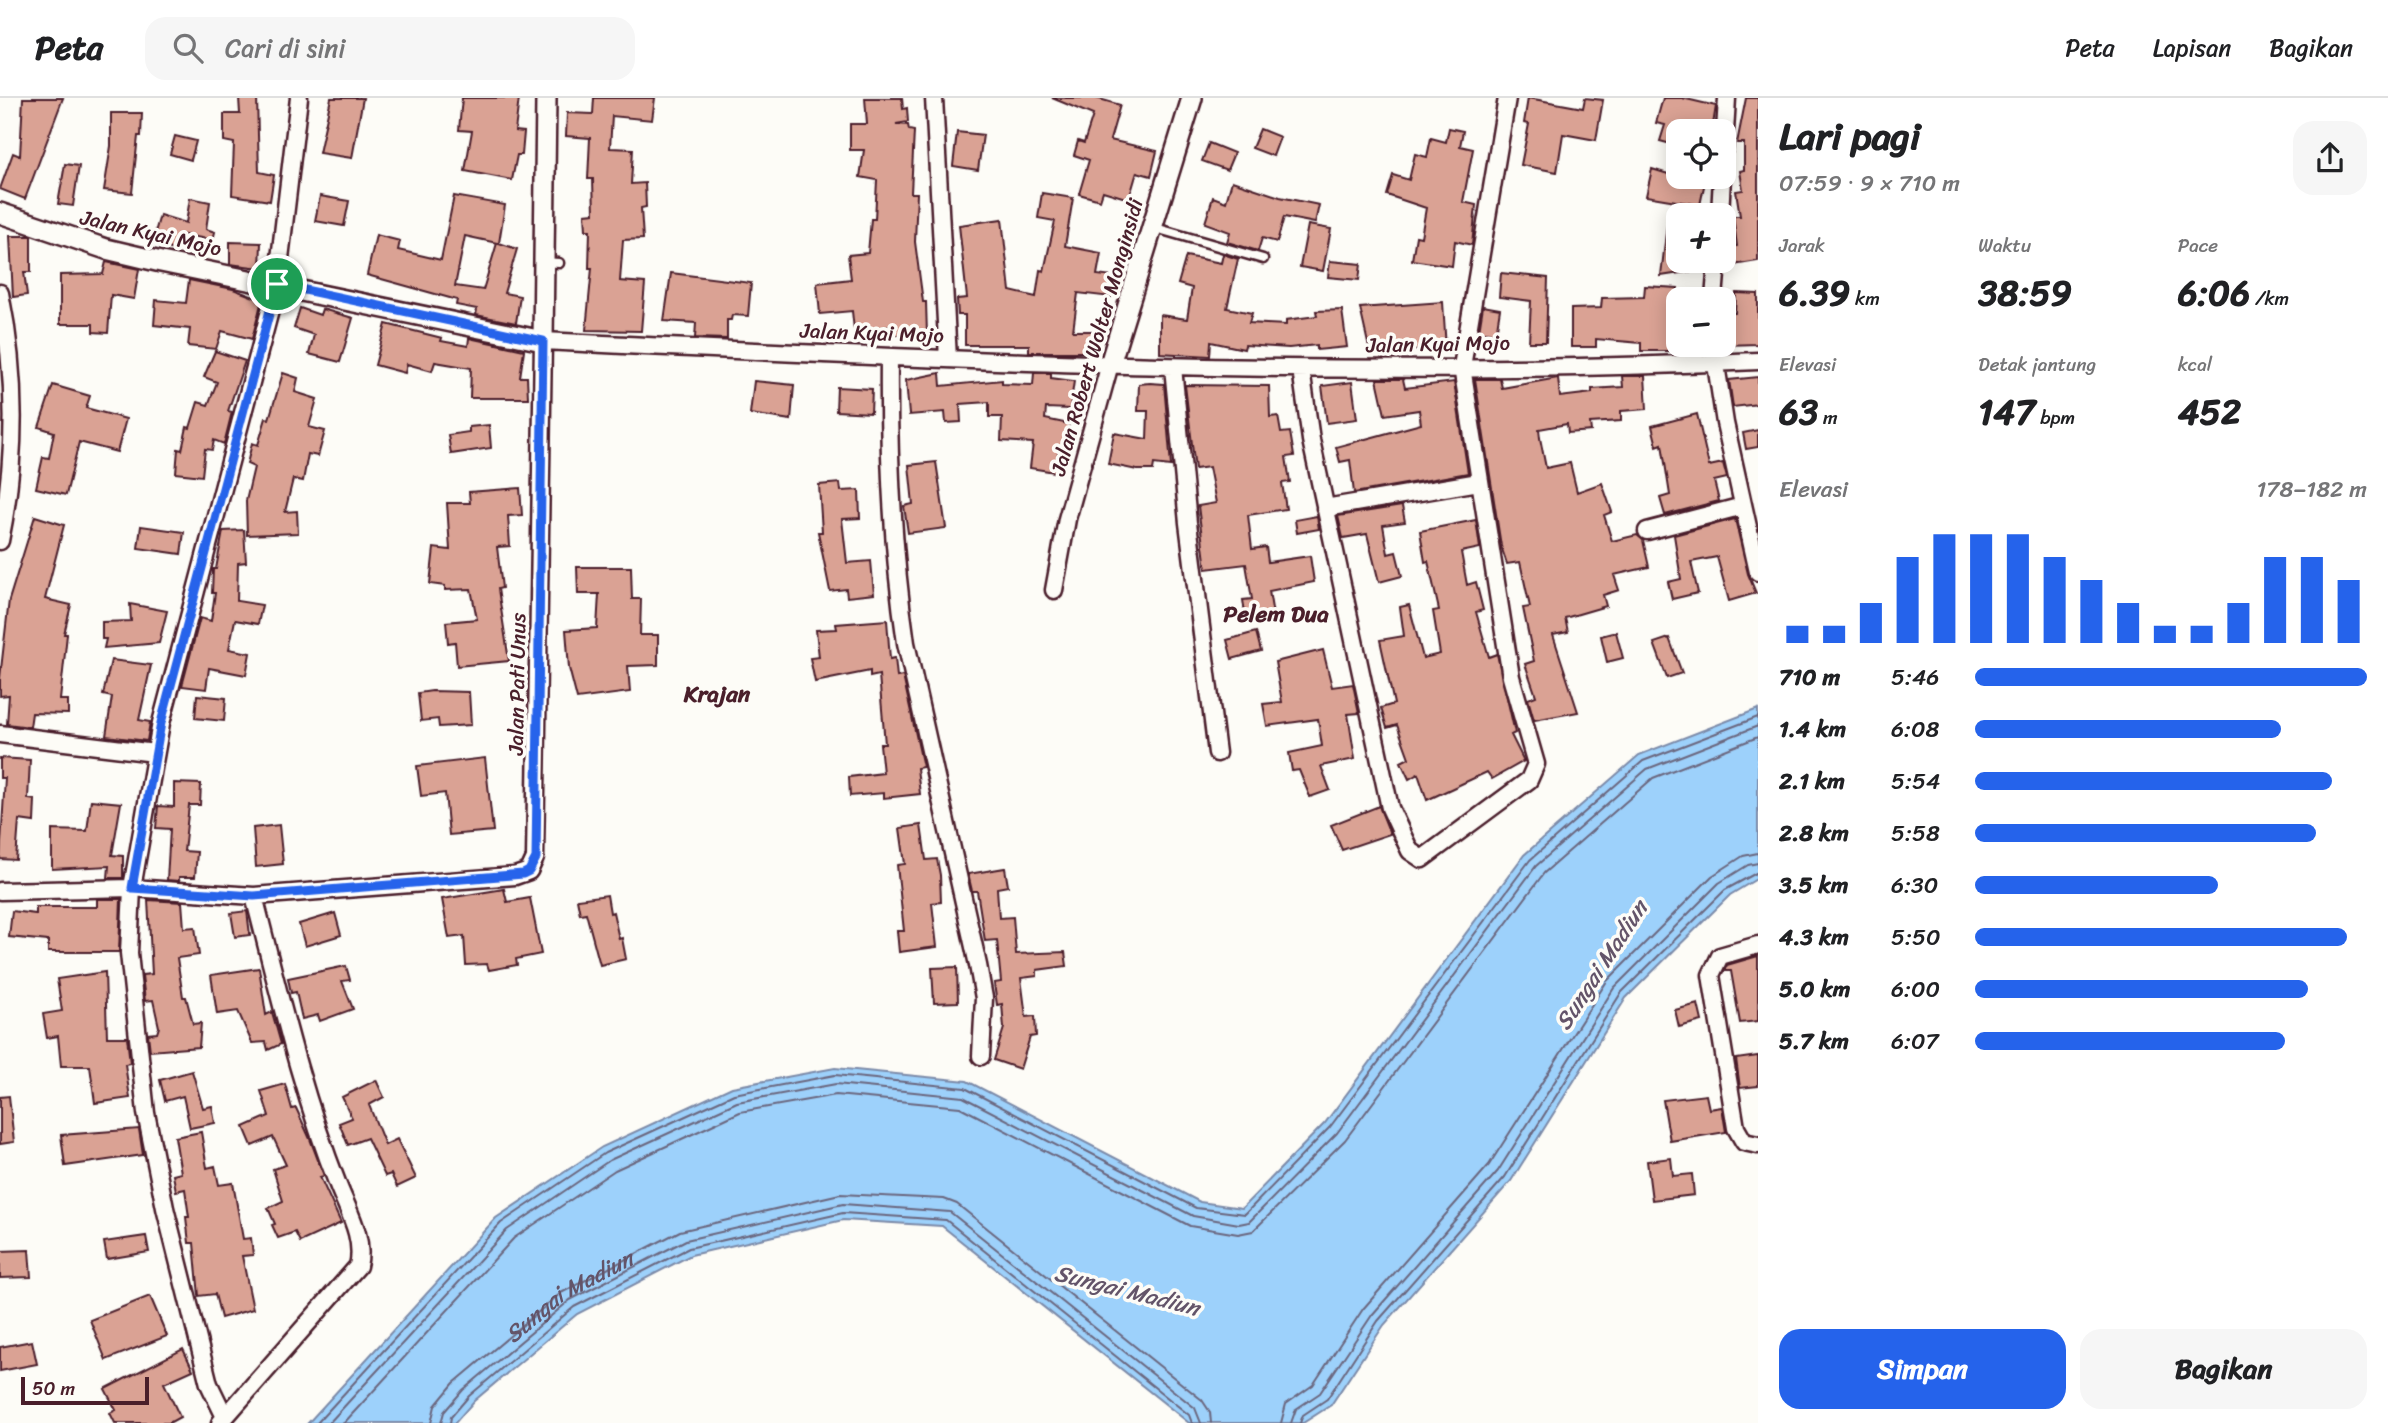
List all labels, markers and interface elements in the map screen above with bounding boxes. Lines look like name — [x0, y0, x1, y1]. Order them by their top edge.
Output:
search box — [145, 17, 635, 80]
text: Peta — [35, 19, 103, 77]
text: Cari di sini — [225, 25, 346, 71]
text: Peta — [2065, 27, 2115, 69]
text: Lapisan — [2153, 27, 2231, 69]
text: Bagikan — [2269, 27, 2353, 69]
icon: search — [169, 29, 207, 67]
text: Lari pagi — [1779, 103, 1920, 170]
map controls — [1666, 119, 1736, 357]
button: locate — [1666, 119, 1736, 189]
button: share — [2293, 121, 2367, 195]
text: 07:59 · 9 × 710 m — [1779, 163, 1960, 204]
street label: Jalan Robert Wolter Monginsidi — [1039, 193, 1155, 481]
street label: Jalan Kyai Mojo — [76, 198, 225, 268]
button: + — [1666, 203, 1736, 273]
text: Jarak — [1779, 229, 1825, 262]
text: Waktu — [1978, 229, 2031, 262]
text: Pace — [2178, 229, 2218, 262]
pin — [247, 254, 307, 314]
text: 6.39 — [1779, 262, 1850, 324]
text: 38:59 — [1978, 262, 2072, 324]
text: 6:06 — [2178, 262, 2250, 324]
icon: arrive — [258, 265, 296, 303]
text: km — [1850, 282, 1880, 315]
text: /km — [2250, 282, 2289, 315]
button: − — [1666, 287, 1736, 357]
street label: Jalan Kyai Mojo — [798, 311, 945, 354]
street label: Jalan Kyai Mojo — [1365, 324, 1510, 364]
text: Elevasi — [1779, 348, 1836, 381]
text: Detak jantung — [1978, 348, 2096, 381]
text: kcal — [2178, 348, 2212, 381]
text: 63 — [1779, 381, 1818, 443]
text: 147 — [1978, 381, 2035, 443]
text: 452 — [2178, 381, 2241, 443]
text: m — [1818, 401, 1838, 434]
text: bpm — [2035, 401, 2075, 434]
text: Elevasi — [1779, 469, 1848, 510]
text: 178–182 m — [2256, 469, 2367, 510]
district label: Pelem Dua — [1223, 594, 1329, 635]
street label: Jalan Pati Unus — [497, 612, 537, 757]
text: 710 m — [1779, 657, 1840, 698]
text: 5:46 — [1891, 657, 1939, 698]
district label: Krajan — [683, 674, 751, 715]
text: 1.4 km — [1779, 709, 1846, 750]
text: 6:08 — [1891, 709, 1939, 750]
text: 2.1 km — [1779, 761, 1845, 802]
text: 5:54 — [1891, 761, 1940, 802]
text: 2.8 km — [1779, 813, 1849, 854]
text: 5:58 — [1891, 813, 1940, 854]
text: 3.5 km — [1779, 865, 1848, 906]
text: 6:30 — [1891, 865, 1938, 906]
water label: Sungai Madiun — [1544, 890, 1660, 1039]
text: 4.3 km — [1779, 917, 1849, 958]
text: 5:50 — [1891, 917, 1941, 958]
text: 5.0 km — [1779, 969, 1850, 1010]
text: 6:00 — [1891, 969, 1940, 1010]
text: 5.7 km — [1779, 1021, 1849, 1062]
text: 6:07 — [1891, 1021, 1939, 1062]
water label: Sungai Madiun — [495, 1238, 643, 1354]
water label: Sungai Madiun — [1050, 1253, 1206, 1329]
button: Simpan — [1779, 1329, 2066, 1409]
button: Bagikan — [2080, 1329, 2367, 1409]
text: 50 m — [32, 1372, 75, 1405]
scale bar — [21, 1374, 149, 1406]

